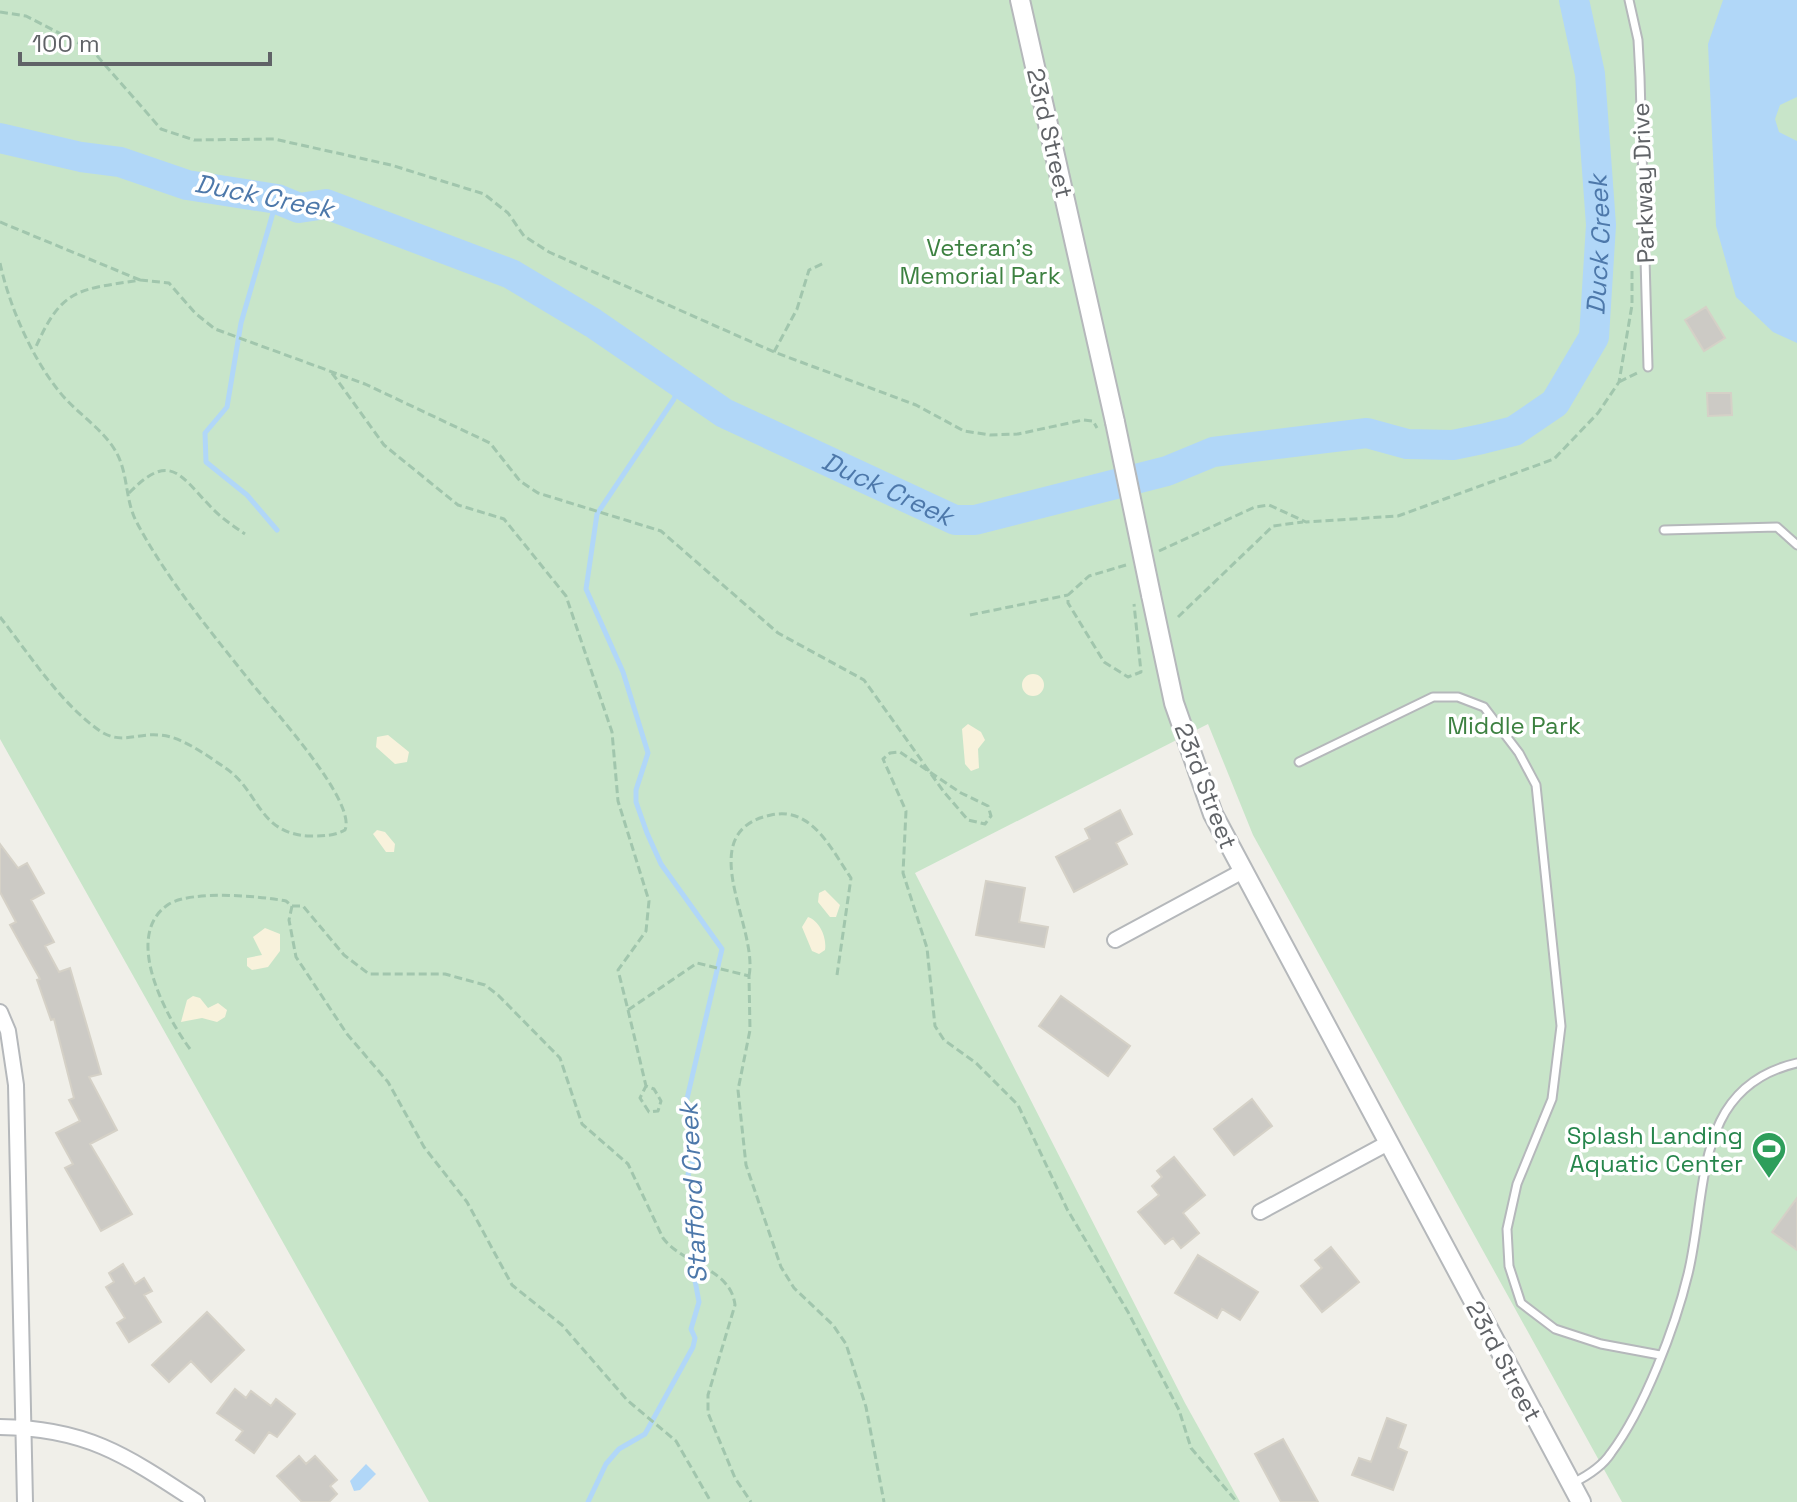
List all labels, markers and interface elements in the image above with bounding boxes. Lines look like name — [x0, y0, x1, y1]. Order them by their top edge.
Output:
scale bar — [20, 16, 270, 66]
text: 100 m — [32, 28, 100, 59]
street label: 23rd Street — [1020, 65, 1080, 201]
street label: Parkway Drive — [1625, 102, 1661, 264]
water label: Duck Creek — [192, 166, 339, 227]
water label: Duck Creek — [1578, 171, 1618, 316]
park label: Veteran's Memorial Park — [899, 232, 1061, 291]
water label: Duck Creek — [817, 444, 961, 535]
park label: Middle Park — [1447, 710, 1581, 741]
street label: 23rd Street — [1168, 719, 1244, 853]
water label: Stafford Creek — [671, 1099, 715, 1284]
place label: Splash Landing Aquatic Center — [1567, 1120, 1743, 1179]
sports icon: Splash Landing Aquatic Center — [1750, 1130, 1788, 1180]
street label: 23rd Street — [1459, 1295, 1549, 1427]

